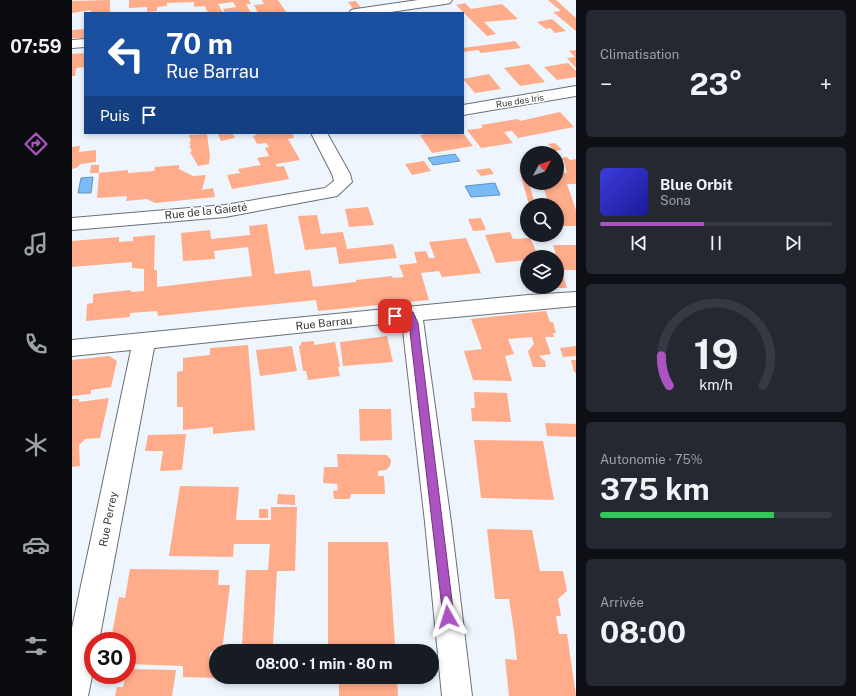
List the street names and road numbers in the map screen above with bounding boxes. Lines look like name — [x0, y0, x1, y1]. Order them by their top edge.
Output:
street label: Rue des Iris — [495, 91, 545, 110]
street label: Rue de la Gaieté — [164, 201, 248, 221]
street label: Rue Barrau — [295, 314, 353, 332]
street label: Rue Perrey — [97, 490, 119, 548]

